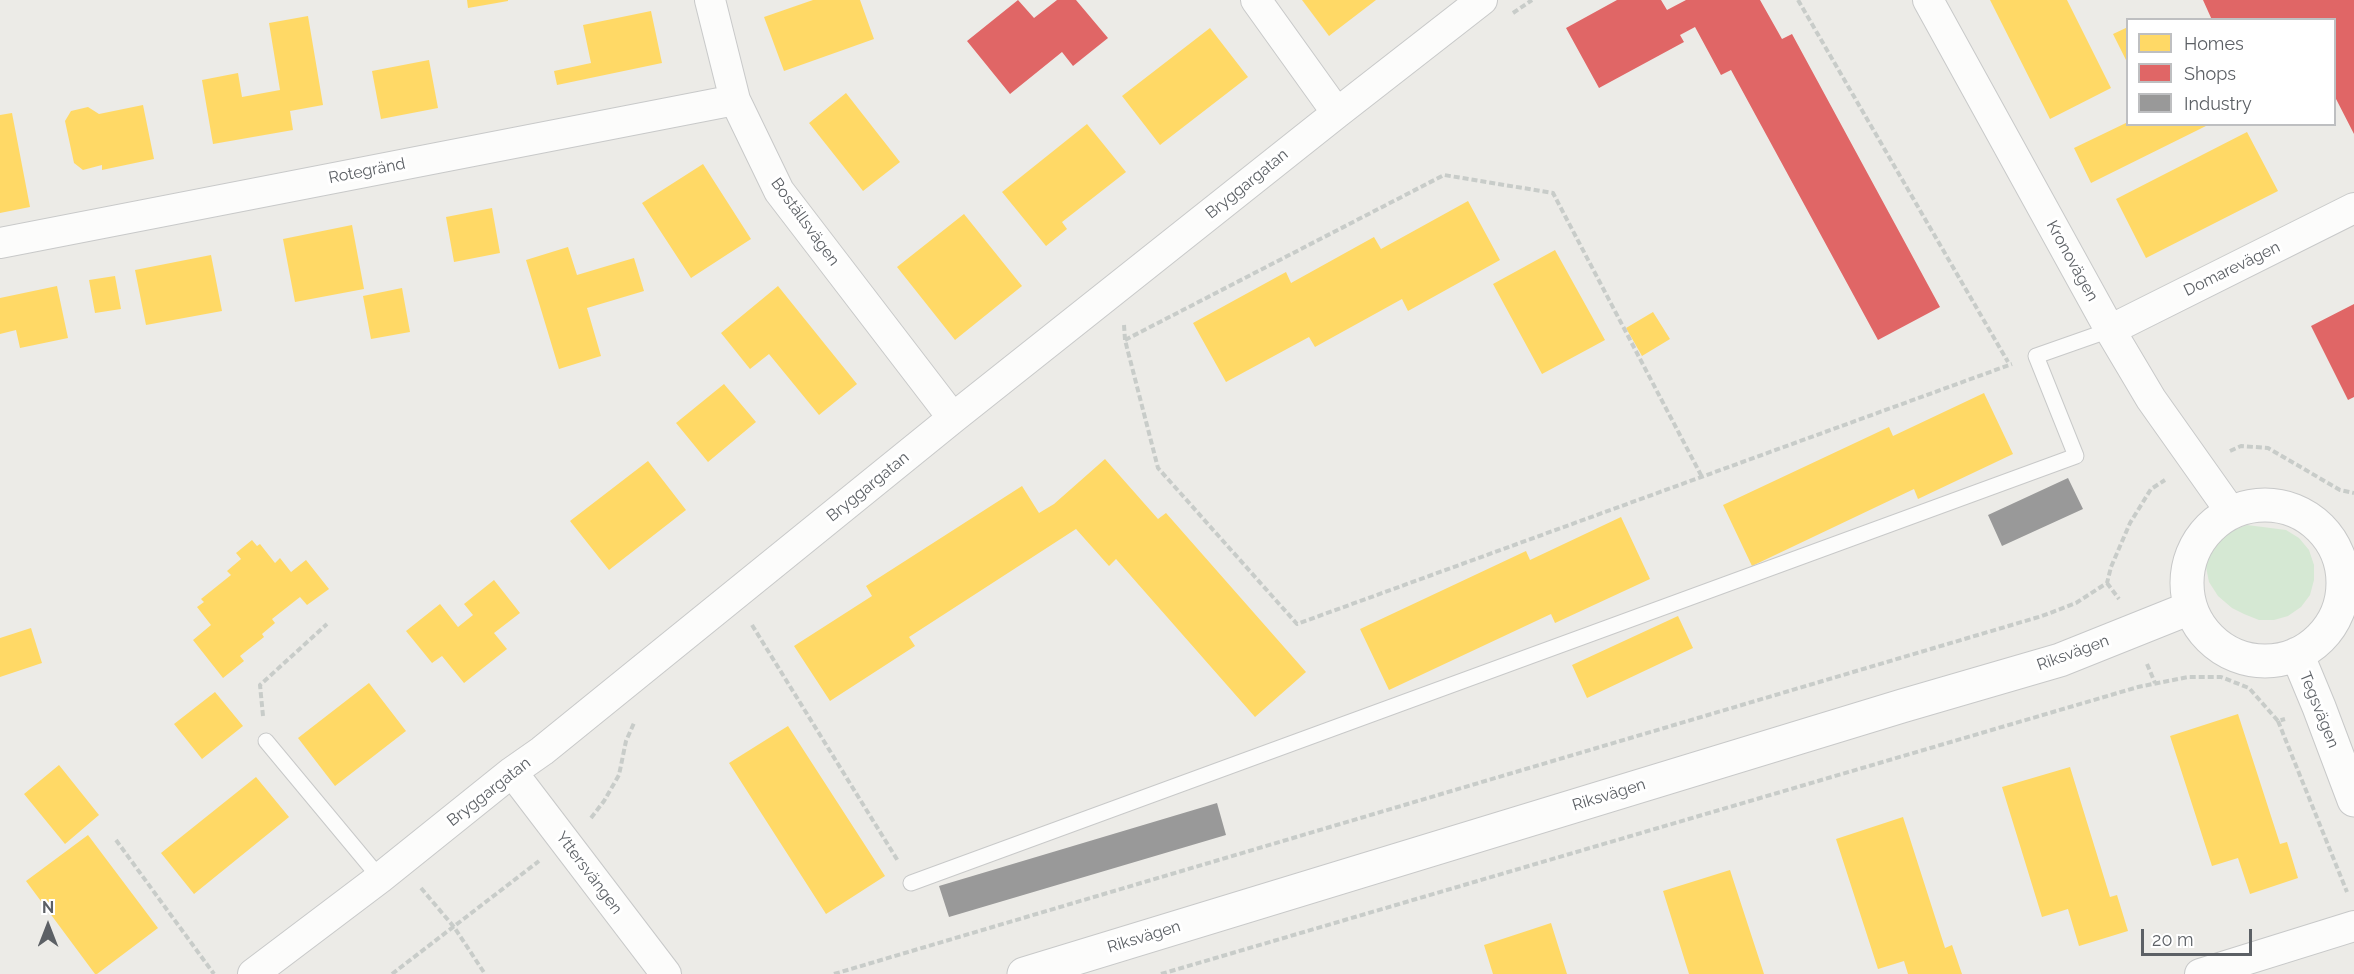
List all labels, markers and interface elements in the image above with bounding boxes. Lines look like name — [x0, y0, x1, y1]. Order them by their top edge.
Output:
legend — [2126, 18, 2336, 126]
text: Homes — [2184, 33, 2244, 54]
text: Shops — [2184, 63, 2236, 84]
text: Industry — [2184, 93, 2252, 114]
street label: Bryggargatan — [1202, 145, 1292, 223]
street label: Rotegränd — [327, 154, 407, 188]
street label: Boställsvägen — [767, 174, 843, 270]
street label: Kronovägen — [2042, 217, 2102, 305]
street label: Domarevägen — [2181, 237, 2283, 301]
street label: Bryggargatan — [823, 448, 913, 526]
street label: Riksvägen — [2034, 631, 2112, 675]
street label: Tegsvägen — [2295, 669, 2343, 751]
street label: Bryggargatan — [443, 753, 535, 831]
street label: Riksvägen — [1570, 775, 1648, 815]
street label: Yttersvängen — [552, 828, 626, 918]
north arrow — [18, 896, 78, 956]
text: N — [42, 898, 54, 917]
street label: Riksvägen — [1105, 917, 1183, 957]
scale bar — [2144, 917, 2255, 955]
text: 20 m — [2152, 929, 2194, 950]

